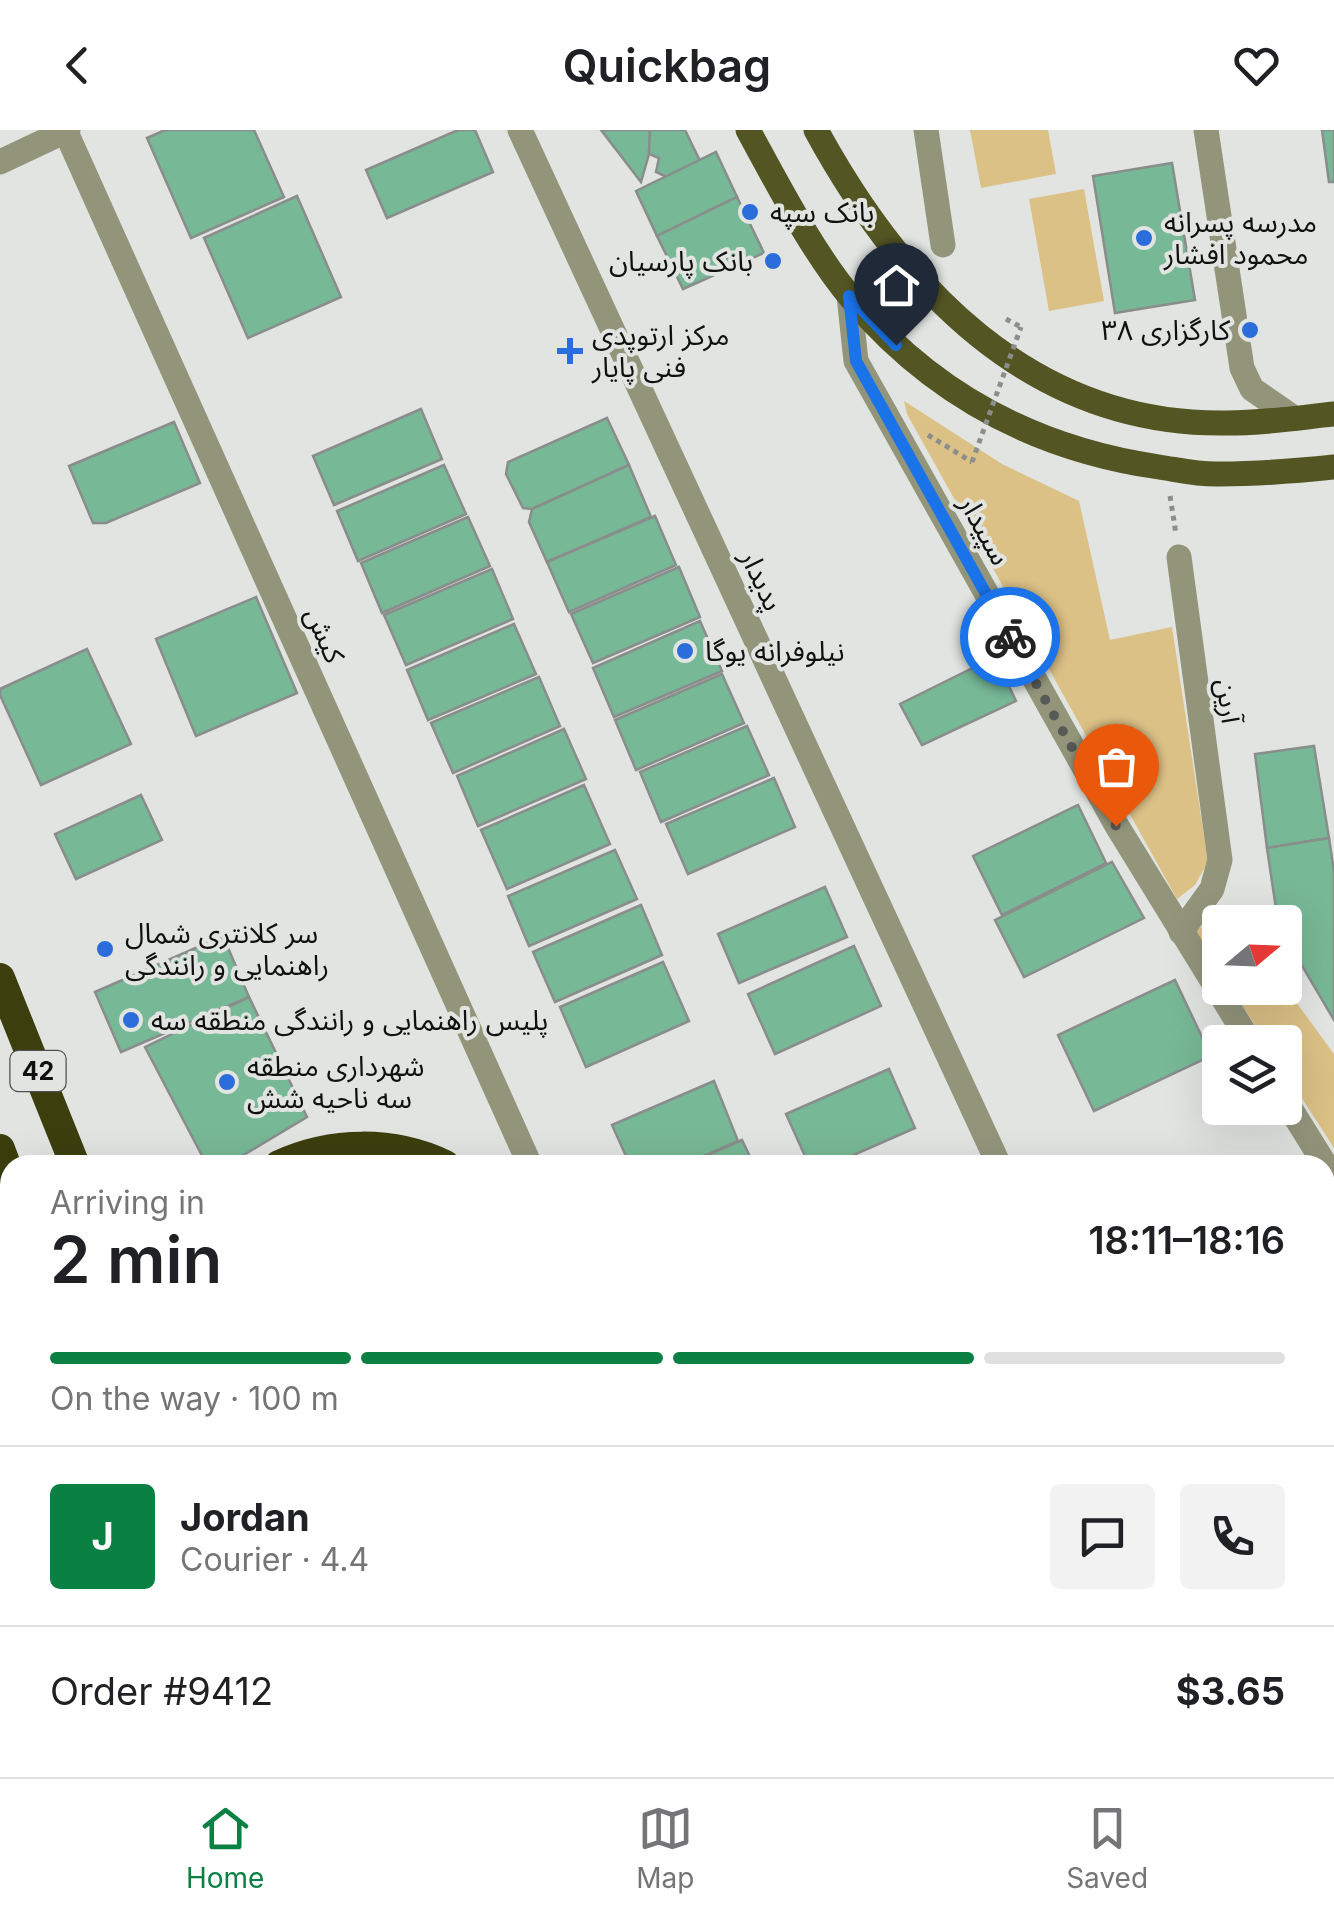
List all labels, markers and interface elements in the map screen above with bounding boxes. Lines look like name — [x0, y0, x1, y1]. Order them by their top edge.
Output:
icon: back — [50, 38, 105, 93]
text: Quickbag — [563, 38, 771, 93]
icon: heart — [1229, 38, 1284, 93]
place label: بانک سپه — [770, 195, 874, 230]
marker: بانک سپه — [739, 201, 761, 223]
place label: مدرسه پسرانه محمود افشار — [1163, 205, 1317, 271]
marker: مدرسه پسرانه محمود افشار — [1133, 227, 1155, 249]
pin — [854, 243, 939, 346]
place label: بانک پارسیان — [609, 244, 753, 279]
marker: بانک پارسیان — [762, 250, 784, 272]
icon: home — [869, 258, 924, 313]
place label: کارگزاری ۳۸ — [1101, 313, 1230, 347]
place label: مرکز ارتوپدی فنی پایار — [591, 318, 729, 385]
marker: کارگزاری ۳۸ — [1239, 319, 1261, 341]
marker: مرکز ارتوپدی فنی پایار — [557, 338, 583, 364]
street label: سپیدار — [950, 488, 1018, 571]
street label: پدیدار — [732, 543, 791, 616]
courier — [960, 587, 1060, 687]
street label: کیش — [298, 602, 352, 669]
icon: bike — [983, 610, 1038, 665]
place label: نیلوفرانه یوگا — [705, 634, 844, 668]
marker: نیلوفرانه یوگا — [674, 640, 696, 662]
street label: آرین — [1209, 676, 1249, 727]
pin — [1074, 724, 1159, 827]
icon: bag — [1089, 739, 1144, 794]
north arrow — [1202, 905, 1302, 1005]
map controls — [1202, 905, 1302, 1125]
place label: سر کلانتری شمال راهنمایی و رانندگی — [125, 916, 329, 982]
marker: سر کلانتری شمال راهنمایی و رانندگی — [94, 938, 116, 960]
place label: پلیس راهنمایی و رانندگی منطقه سه — [151, 1003, 549, 1038]
marker: پلیس راهنمایی و رانندگی منطقه سه — [120, 1009, 142, 1031]
button: layers — [1202, 1025, 1302, 1125]
place label: شهرداری منطقه سه ناحیه شش — [247, 1049, 425, 1115]
road number: 42 — [10, 1051, 66, 1091]
marker: شهرداری منطقه سه ناحیه شش — [216, 1071, 238, 1093]
text: Arriving in — [50, 1183, 205, 1222]
text: 18:11–18:16 — [1088, 1217, 1285, 1263]
text: 2 min — [50, 1220, 222, 1299]
text: On the way · 100 m — [50, 1379, 339, 1418]
button: chat — [1050, 1484, 1155, 1589]
button: phone — [1180, 1484, 1285, 1589]
text: Jordan — [180, 1494, 310, 1540]
text: J — [91, 1513, 114, 1559]
text: Courier · 4.4 — [180, 1540, 369, 1579]
text: Order #9412 — [50, 1668, 273, 1714]
text: $3.65 — [1176, 1668, 1285, 1714]
tab: Home — [186, 1801, 264, 1895]
tab: Map — [636, 1801, 694, 1895]
tab: Saved — [1066, 1801, 1148, 1895]

